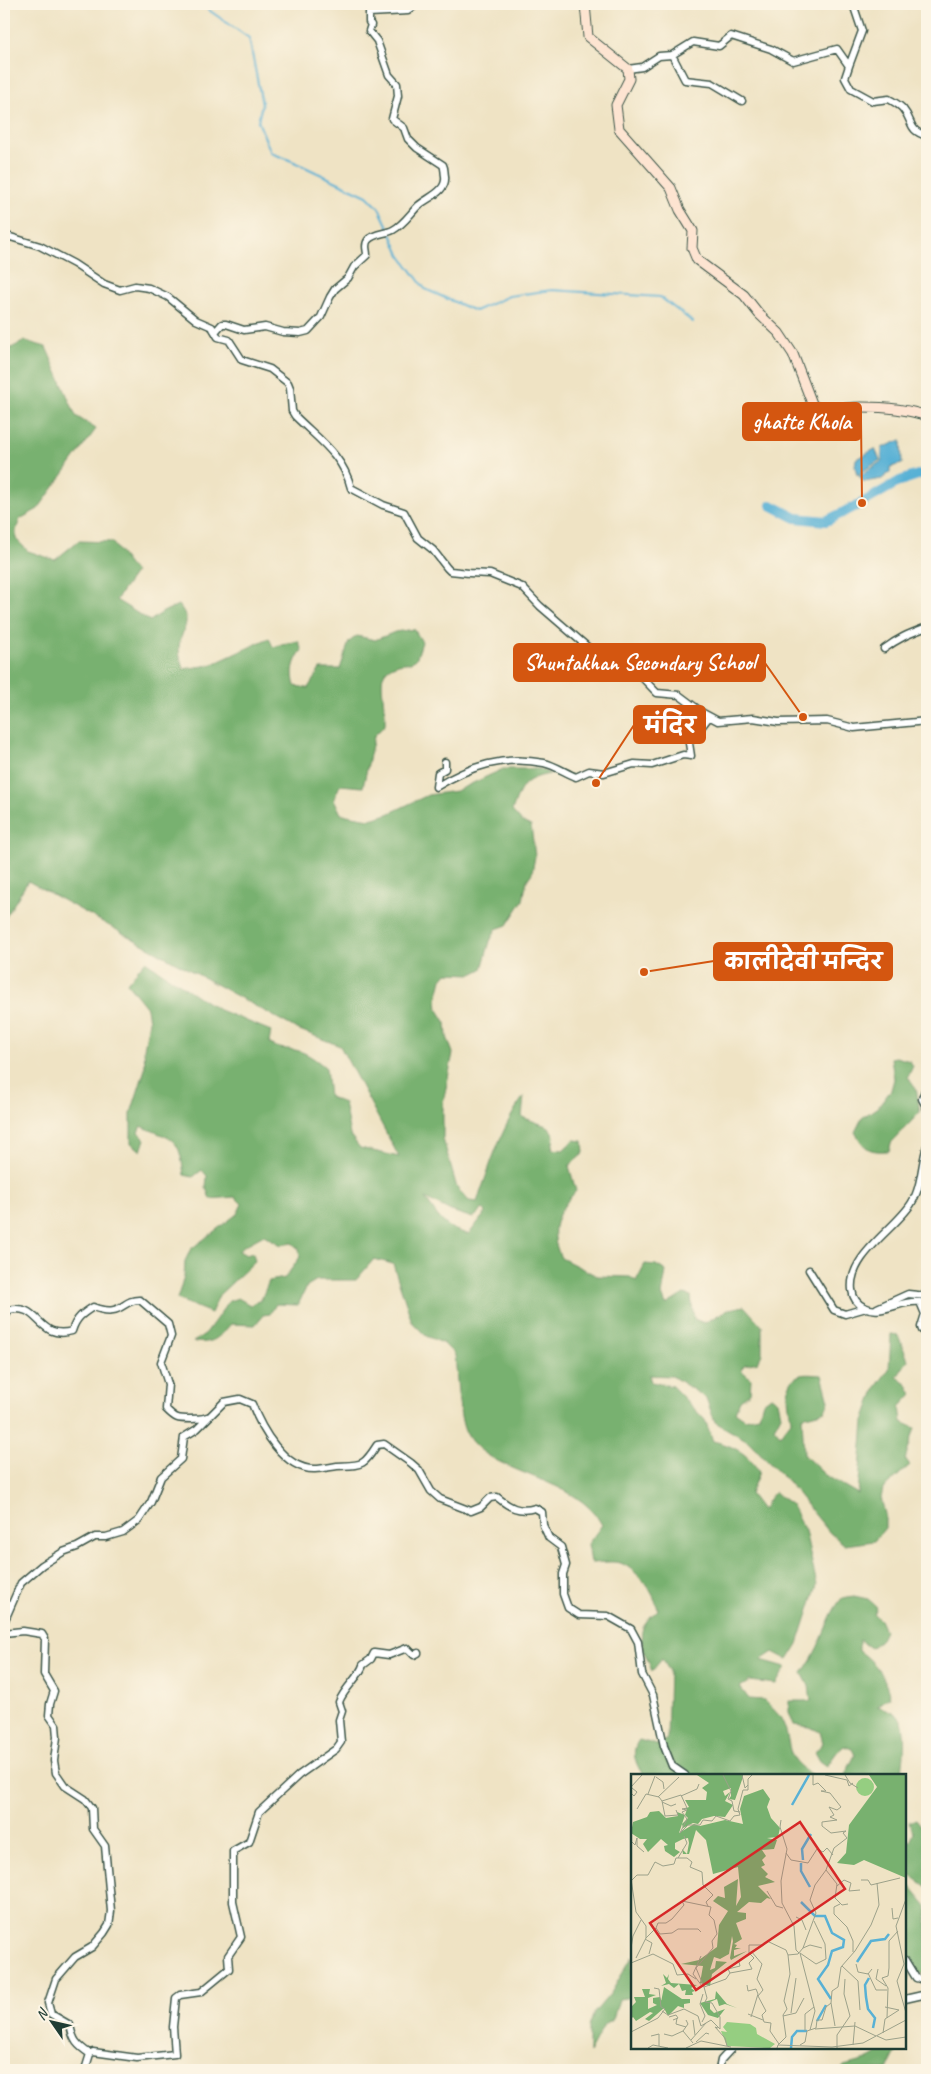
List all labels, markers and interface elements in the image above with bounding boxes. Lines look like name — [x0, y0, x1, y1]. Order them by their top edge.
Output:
callout: ghatte Khola — [743, 403, 861, 440]
text: ghatte Khola — [753, 408, 853, 436]
callout: Shuntakhan Secondary School — [514, 644, 765, 681]
text: Shuntakhan Secondary School — [524, 649, 760, 677]
callout: मंदिर — [634, 706, 705, 743]
text: मंदिर — [642, 708, 698, 740]
callout: कालीदेवी मन्दिर — [714, 943, 892, 980]
text: कालीदेवी मन्दिर — [724, 943, 884, 976]
inset map — [631, 1774, 906, 2049]
north arrow — [28, 1996, 78, 2046]
text: N — [32, 2005, 52, 2023]

